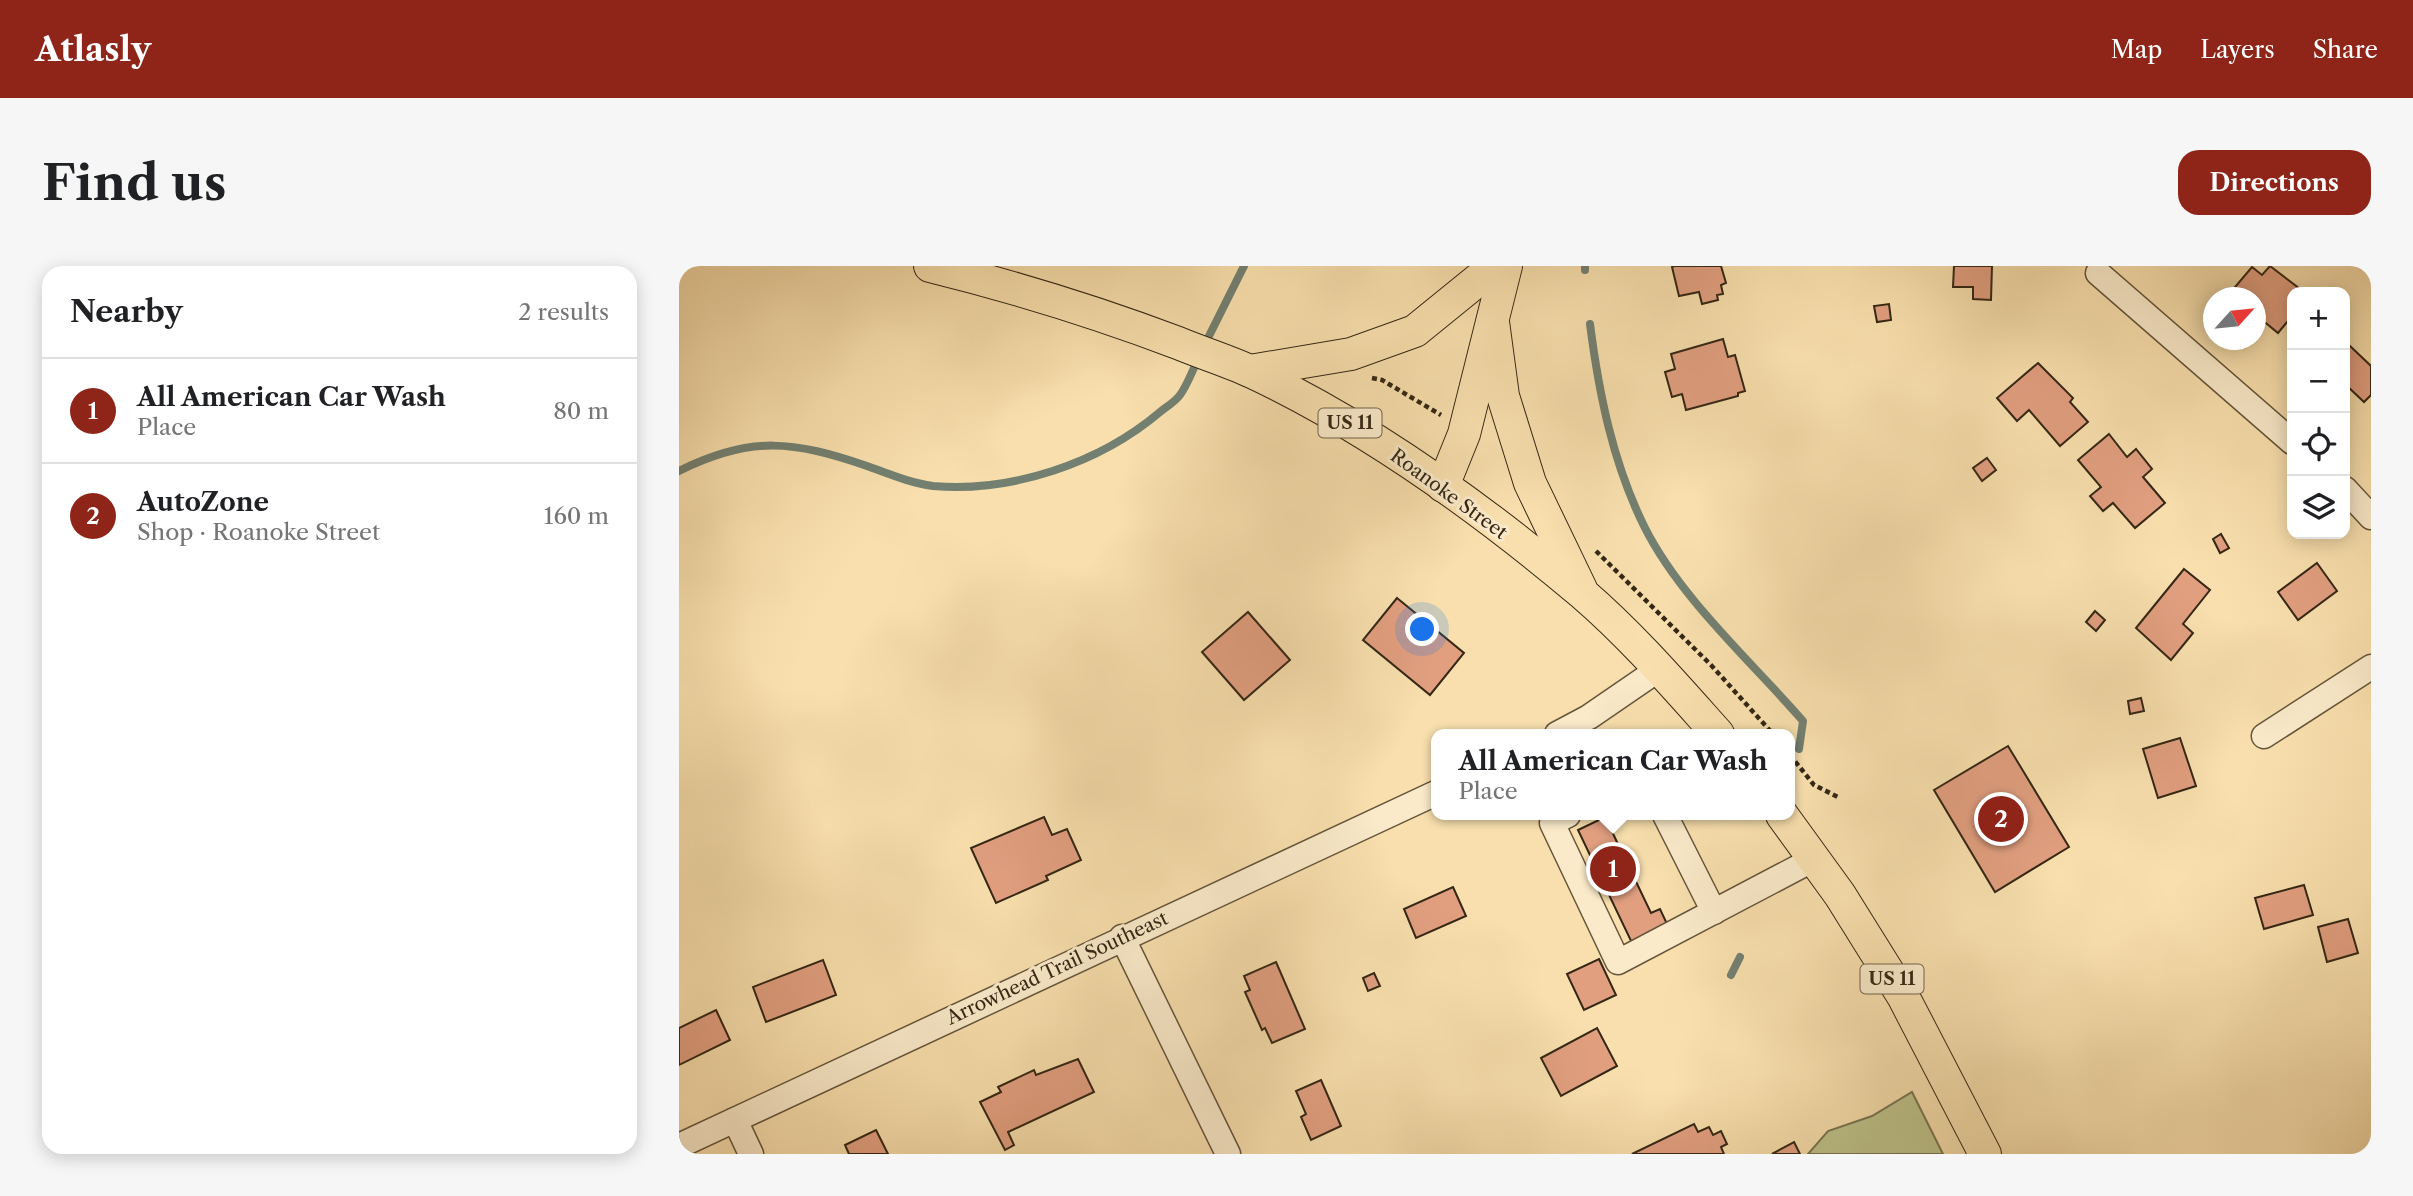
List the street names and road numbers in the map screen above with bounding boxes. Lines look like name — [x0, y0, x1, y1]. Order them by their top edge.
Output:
road number: US 11 — [1319, 408, 1381, 438]
street label: Roanoke Street — [1386, 444, 1512, 544]
street label: Arrowhead Trail Southeast — [942, 906, 1172, 1030]
road number: US 11 — [1861, 964, 1923, 994]

